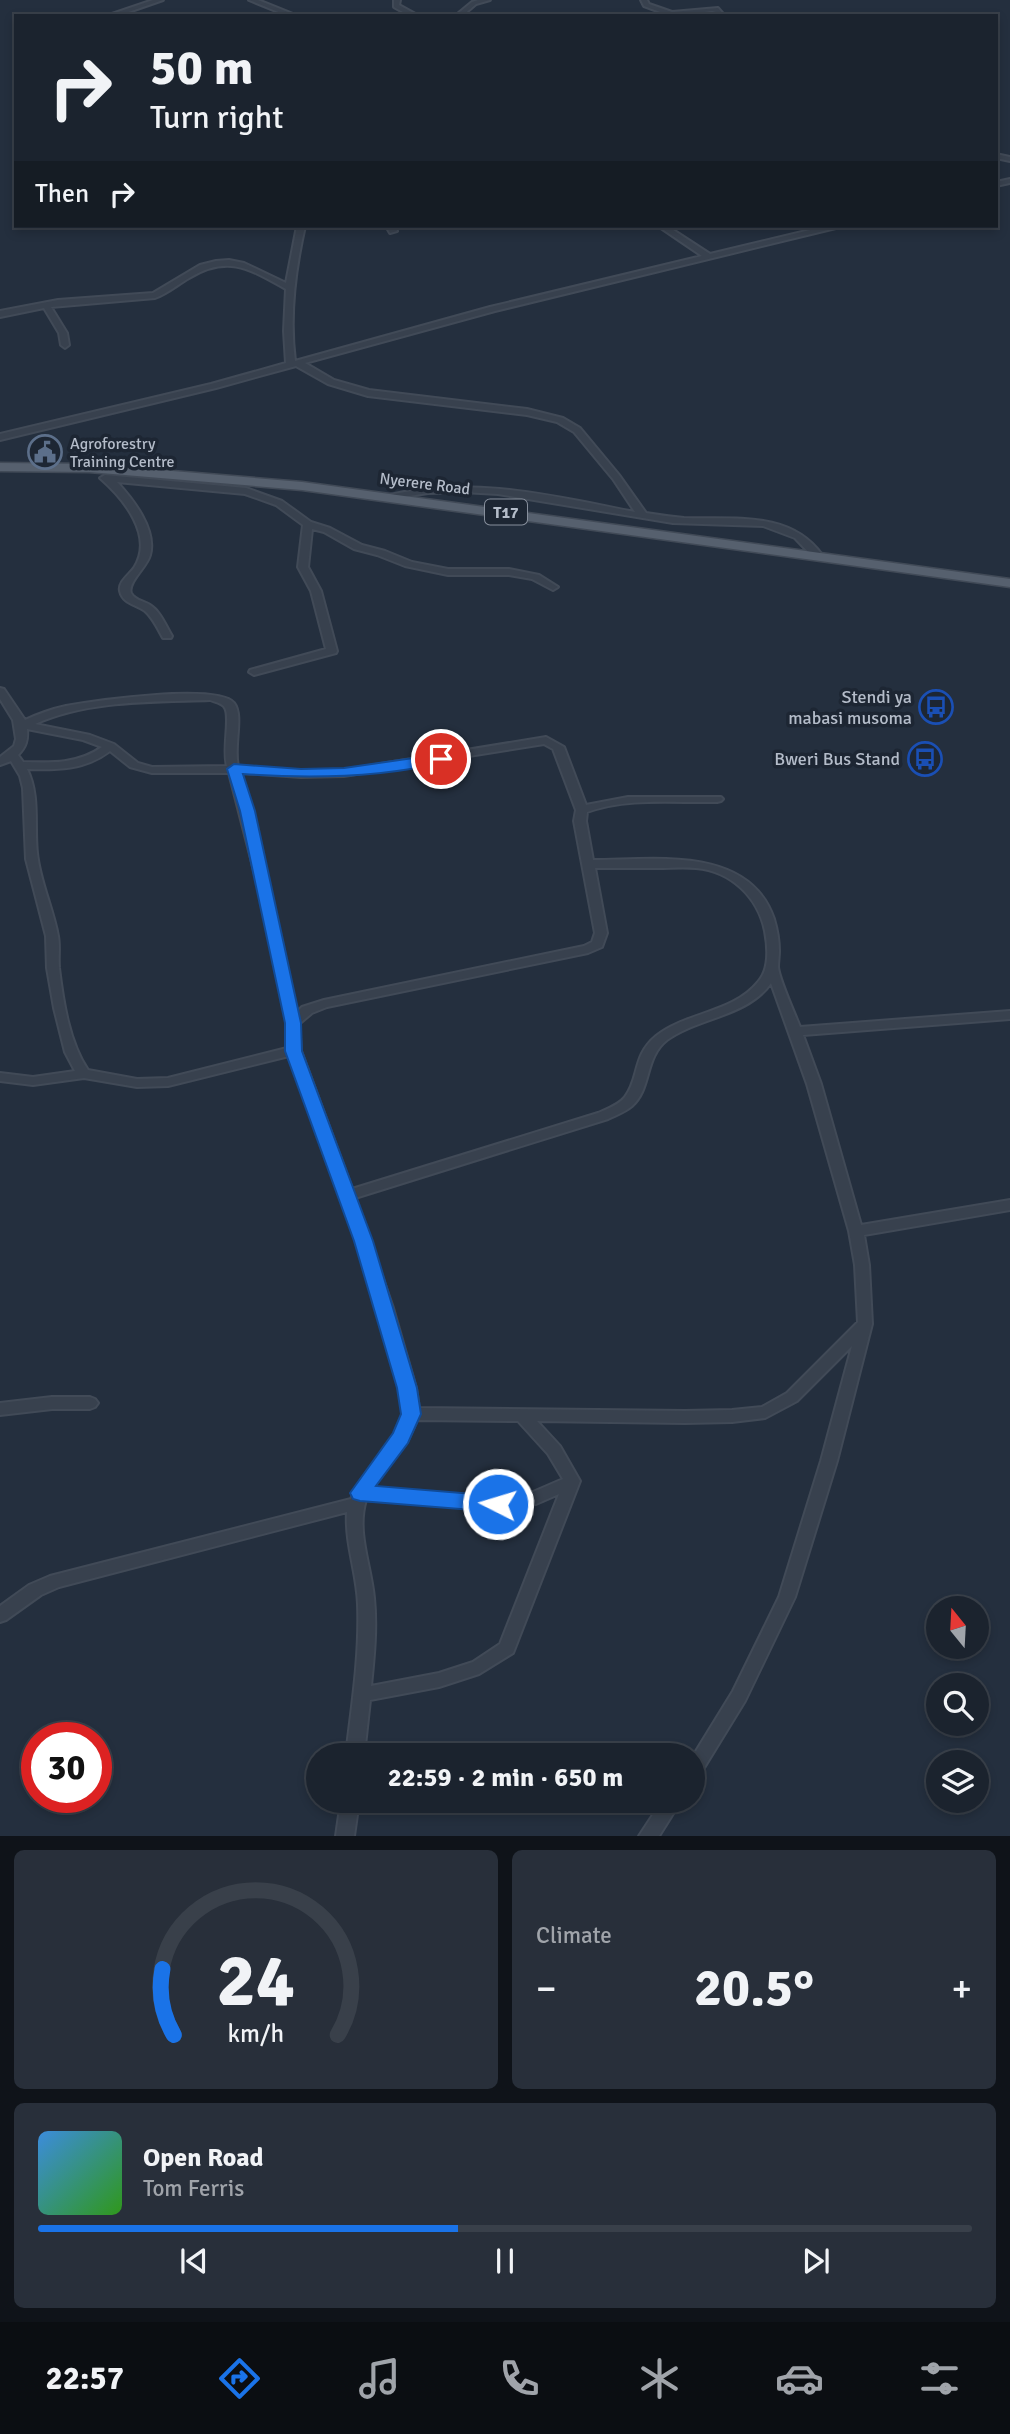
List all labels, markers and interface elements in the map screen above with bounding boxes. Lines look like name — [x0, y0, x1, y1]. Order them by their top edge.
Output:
text: 50 m — [150, 38, 253, 98]
icon: right — [35, 42, 126, 133]
text: Turn right — [150, 98, 283, 137]
icon: right — [103, 175, 141, 213]
text: Then — [35, 178, 89, 210]
public building icon: Agroforestry Training Centre — [26, 433, 64, 471]
place label: Agroforestry Training Centre — [70, 434, 175, 472]
street label: Nyerere Road — [378, 469, 471, 499]
road number: T17 — [485, 499, 527, 524]
place label: Stendi ya mabasi musoma — [788, 686, 912, 729]
bus stop icon: Stendi ya mabasi musoma — [917, 688, 955, 726]
pin — [411, 729, 471, 789]
icon: arrive — [422, 740, 460, 778]
bus stop icon: Bweri Bus Stand — [906, 740, 944, 778]
place label: Bweri Bus Stand — [774, 748, 900, 770]
position arrow — [461, 1467, 535, 1541]
north arrow — [926, 1596, 989, 1659]
map controls — [926, 1596, 989, 1813]
button: search — [926, 1673, 989, 1736]
speed limit sign: 30 — [21, 1722, 112, 1813]
button: layers — [926, 1750, 989, 1813]
text: 22:59 · 2 min · 650 m — [388, 1762, 623, 1794]
text: Climate — [536, 1921, 612, 1950]
text: 24 — [217, 1938, 295, 2027]
text: 20.5° — [694, 1956, 814, 2020]
text: − — [536, 1965, 557, 2012]
text: + — [951, 1965, 972, 2012]
text: km/h — [228, 2018, 284, 2049]
text: Open Road — [143, 2142, 264, 2174]
text: Tom Ferris — [143, 2174, 244, 2203]
icon: previous — [175, 2242, 213, 2280]
icon: pause — [486, 2242, 524, 2280]
icon: next — [797, 2242, 835, 2280]
icon: directions — [215, 2354, 264, 2403]
icon: music — [355, 2354, 404, 2403]
icon: phone — [495, 2354, 544, 2403]
icon: climate — [635, 2354, 684, 2403]
icon: car — [775, 2354, 824, 2403]
icon: filters — [915, 2354, 964, 2403]
text: 22:57 — [46, 2359, 124, 2398]

